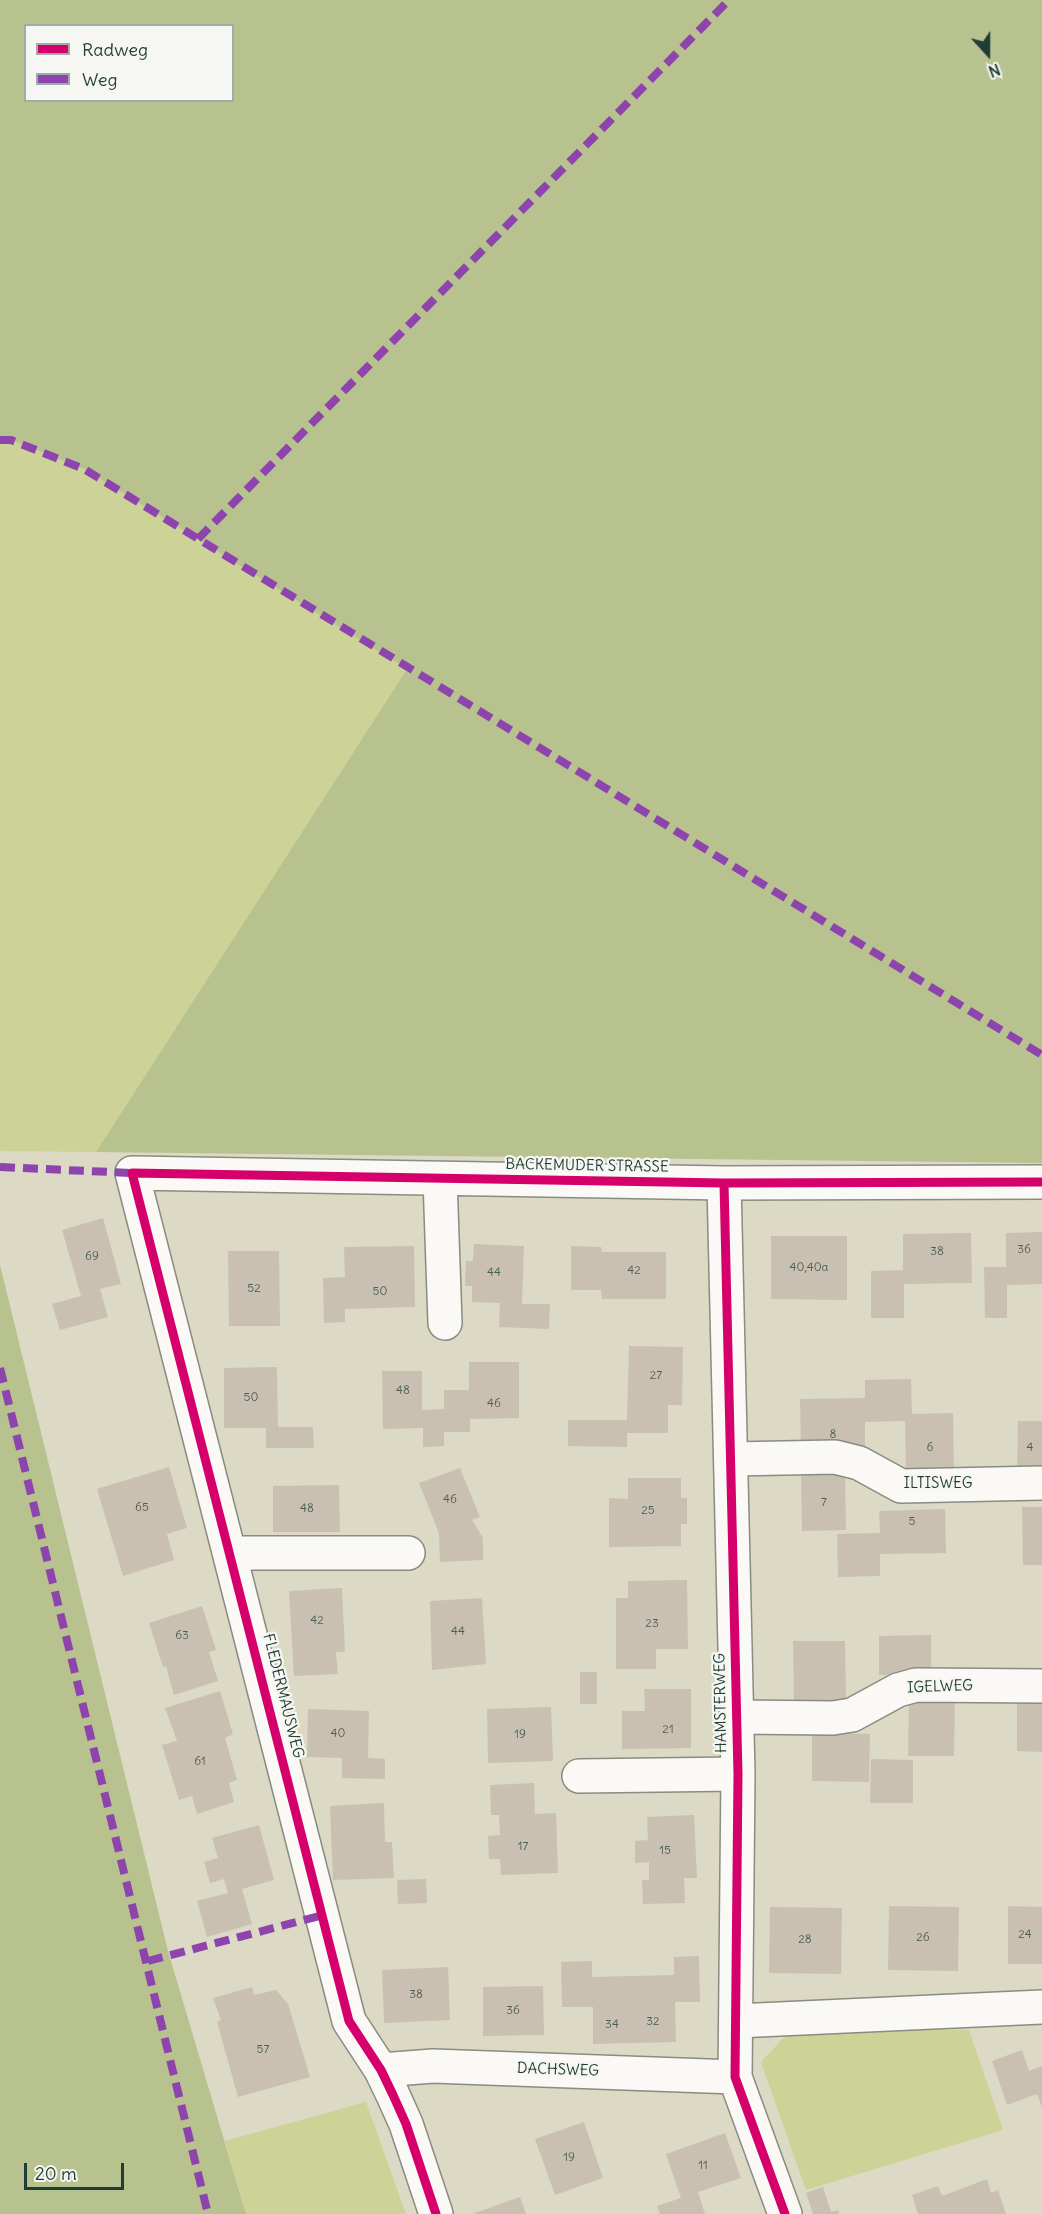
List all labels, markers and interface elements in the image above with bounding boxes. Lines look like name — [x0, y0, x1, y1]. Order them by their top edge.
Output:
legend — [24, 24, 234, 102]
north arrow — [958, 24, 1018, 84]
text: Radweg — [82, 38, 148, 61]
text: N — [986, 59, 1003, 82]
text: Weg — [82, 68, 117, 91]
street label: BACKEMUDER STRASSE — [505, 1156, 669, 1176]
house number: 36 — [1017, 1243, 1031, 1257]
house number: 38 — [930, 1245, 944, 1259]
house number: 69 — [85, 1250, 99, 1264]
house number: 40,40a — [790, 1261, 828, 1275]
house number: 42 — [627, 1264, 641, 1278]
house number: 44 — [487, 1266, 501, 1280]
house number: 52 — [247, 1282, 261, 1296]
house number: 50 — [373, 1285, 387, 1299]
house number: 27 — [650, 1369, 662, 1383]
house number: 48 — [396, 1384, 410, 1398]
house number: 50 — [244, 1391, 258, 1405]
house number: 46 — [487, 1397, 501, 1411]
house number: 8 — [830, 1428, 836, 1442]
house number: 6 — [927, 1441, 933, 1455]
house number: 4 — [1027, 1441, 1033, 1455]
street label: ILTISWEG — [903, 1475, 973, 1493]
house number: 46 — [443, 1493, 457, 1507]
house number: 7 — [821, 1496, 827, 1510]
house number: 65 — [135, 1501, 149, 1515]
house number: 48 — [300, 1502, 314, 1516]
house number: 25 — [641, 1504, 655, 1518]
house number: 5 — [909, 1515, 915, 1529]
house number: 42 — [310, 1614, 324, 1628]
house number: 23 — [645, 1617, 659, 1631]
house number: 44 — [451, 1625, 465, 1639]
house number: 63 — [175, 1629, 189, 1643]
street label: FLEDERMAUSWEG — [259, 1632, 307, 1760]
street label: HAMSTERWEG — [711, 1653, 731, 1753]
street label: IGELWEG — [907, 1677, 973, 1697]
house number: 21 — [662, 1723, 674, 1737]
house number: 40 — [331, 1727, 345, 1741]
house number: 19 — [514, 1728, 526, 1742]
house number: 61 — [194, 1755, 206, 1769]
house number: 17 — [518, 1840, 528, 1854]
house number: 15 — [659, 1844, 671, 1858]
house number: 24 — [1018, 1928, 1032, 1942]
house number: 26 — [916, 1931, 930, 1945]
house number: 28 — [798, 1933, 812, 1947]
house number: 38 — [409, 1988, 423, 2002]
house number: 36 — [506, 2004, 520, 2018]
house number: 32 — [646, 2015, 660, 2029]
house number: 34 — [605, 2018, 619, 2032]
house number: 57 — [257, 2043, 269, 2057]
street label: DACHSWEG — [517, 2060, 599, 2080]
scale bar — [27, 2151, 128, 2189]
house number: 19 — [563, 2151, 575, 2165]
house number: 11 — [698, 2159, 708, 2173]
text: 20 m — [35, 2162, 77, 2185]

